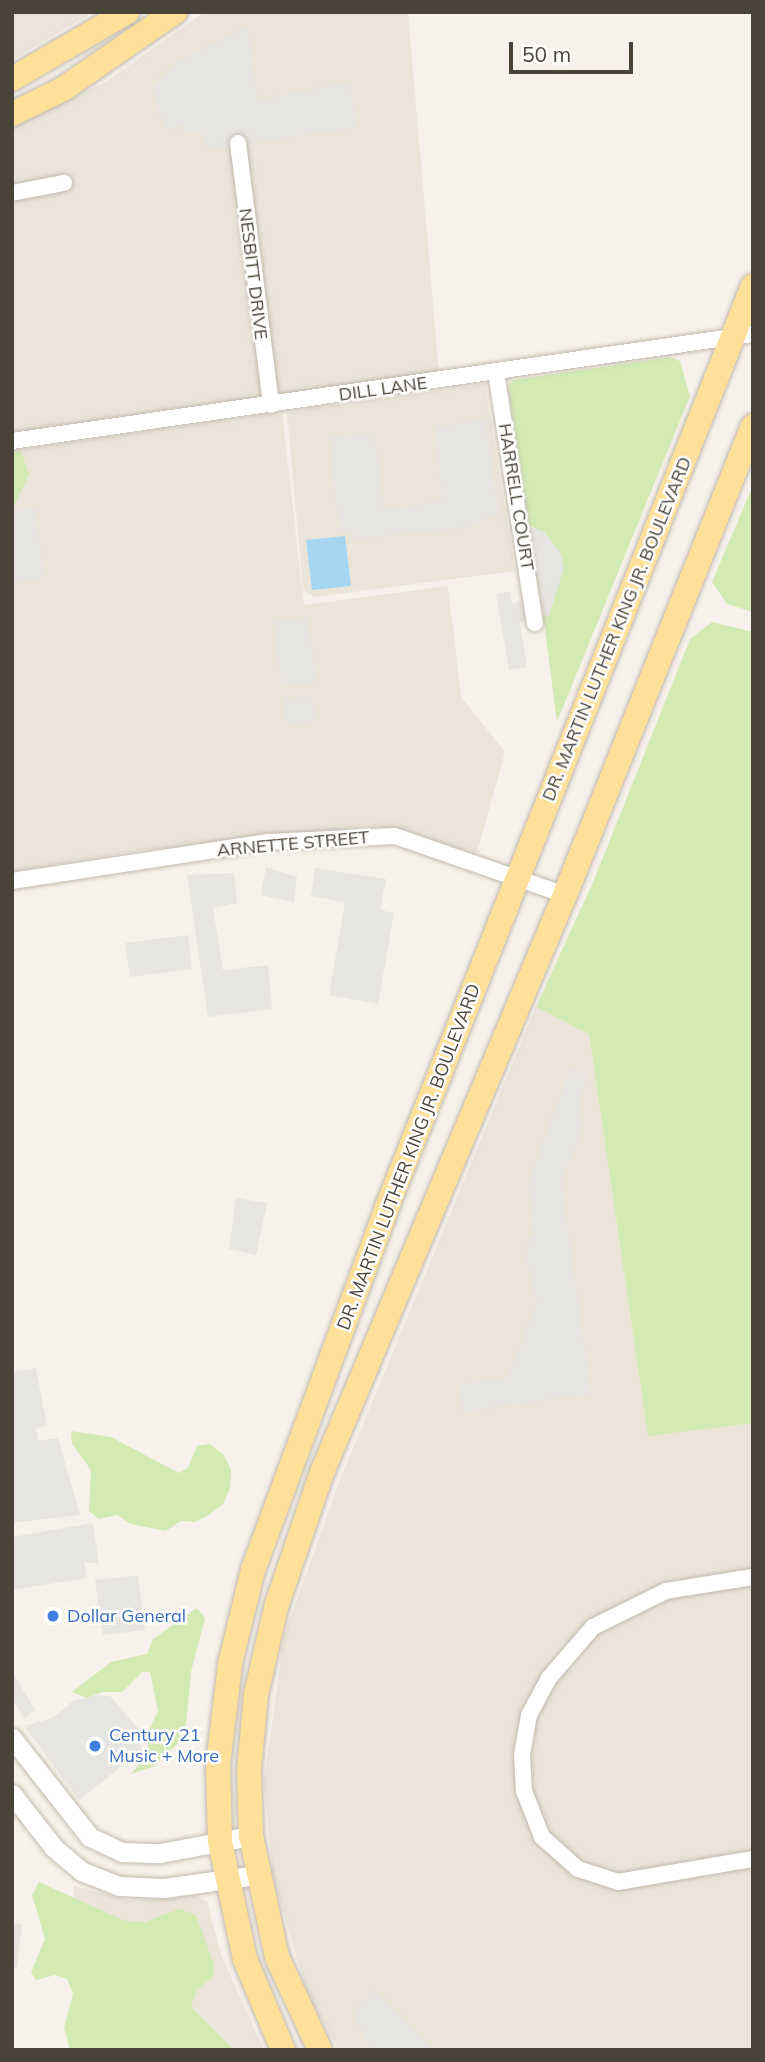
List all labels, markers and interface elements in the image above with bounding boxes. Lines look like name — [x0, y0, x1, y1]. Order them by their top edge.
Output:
scale bar — [513, 28, 637, 72]
text: 50 m — [522, 41, 571, 67]
street label: NESBITT DRIVE — [234, 207, 272, 341]
street label: DILL LANE — [337, 372, 429, 406]
street label: HARRELL COURT — [494, 422, 538, 572]
street label: DR. MARTIN LUTHER KING JR. BOULEVARD — [538, 454, 696, 804]
street label: ARNETTE STREET — [216, 827, 370, 861]
street label: DR. MARTIN LUTHER KING JR. BOULEVARD — [333, 981, 485, 1333]
place label: Dollar General — [67, 1605, 186, 1627]
marker: Dollar General — [45, 1608, 61, 1624]
place label: Century 21 Music + More — [109, 1725, 219, 1768]
marker: Century 21 Music + More — [87, 1738, 103, 1754]

